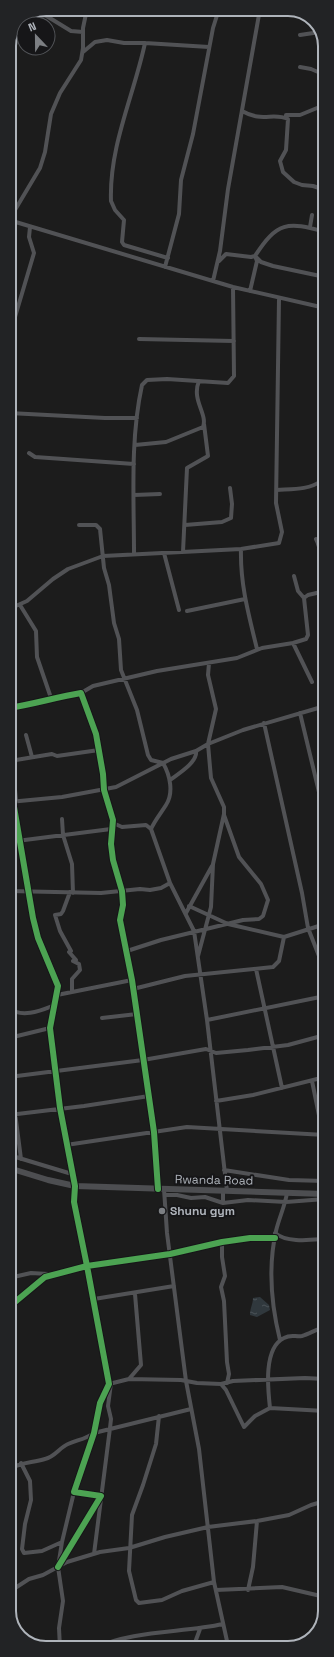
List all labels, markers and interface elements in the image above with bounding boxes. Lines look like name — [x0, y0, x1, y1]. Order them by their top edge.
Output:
north arrow — [16, 16, 56, 56]
text: N — [26, 19, 38, 35]
street label: Rwanda Road — [175, 1171, 253, 1189]
place label: Shunu gym — [170, 1203, 235, 1219]
marker: Shunu gym — [157, 1206, 167, 1216]

